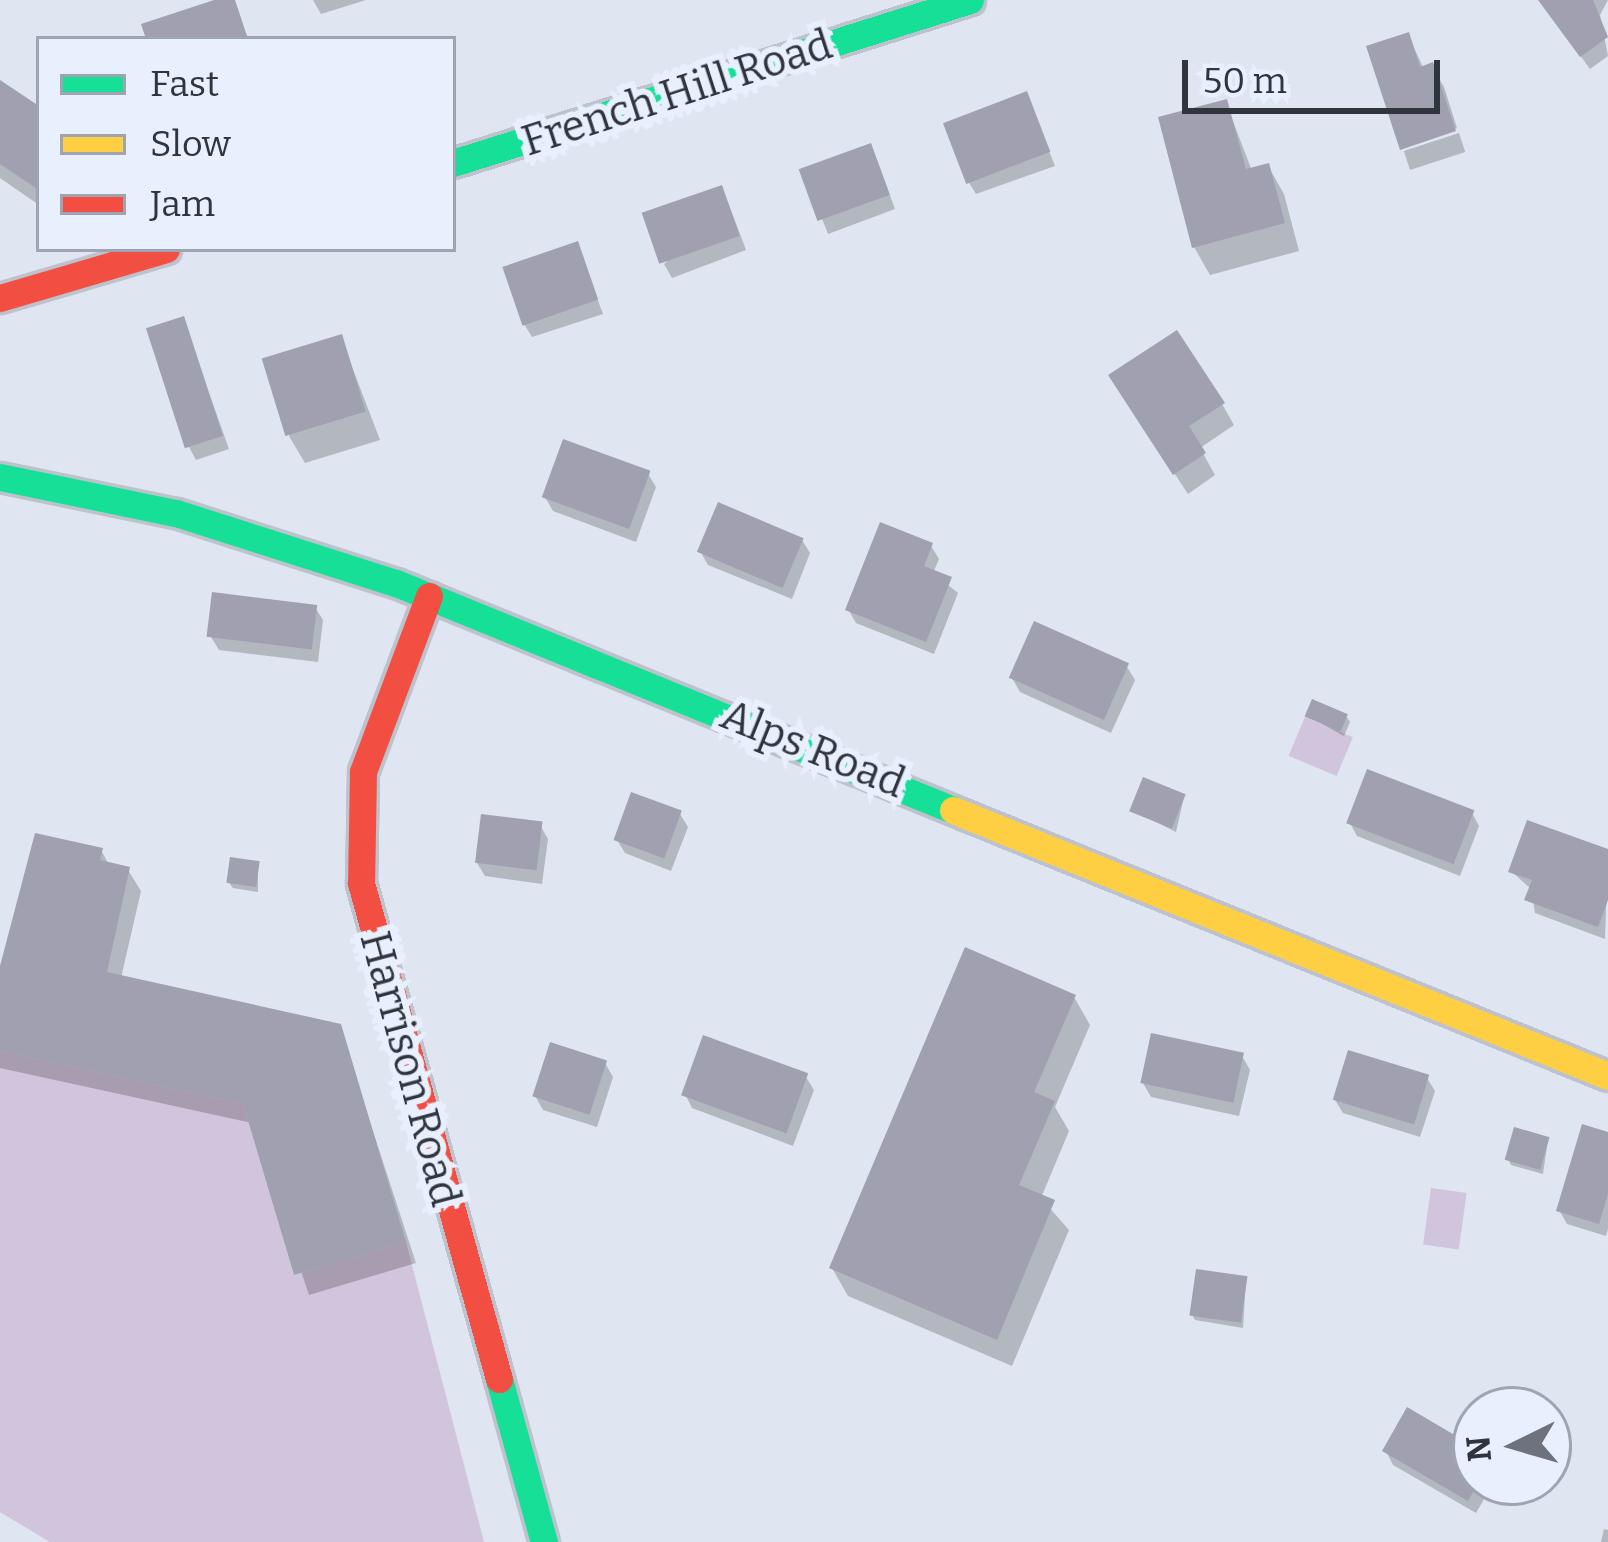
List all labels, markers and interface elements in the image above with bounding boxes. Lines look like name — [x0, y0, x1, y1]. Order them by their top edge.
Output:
street label: French Hill Road — [516, 19, 838, 167]
legend — [36, 36, 456, 252]
scale bar — [1188, 36, 1446, 110]
text: 50 m — [1203, 59, 1287, 103]
text: Fast — [150, 62, 219, 106]
text: Slow — [150, 122, 231, 166]
text: Jam — [150, 182, 215, 226]
street label: Alps Road — [714, 689, 912, 809]
street label: Harrison Road — [349, 926, 471, 1212]
north arrow — [1452, 1386, 1572, 1506]
text: N — [1458, 1434, 1500, 1463]

